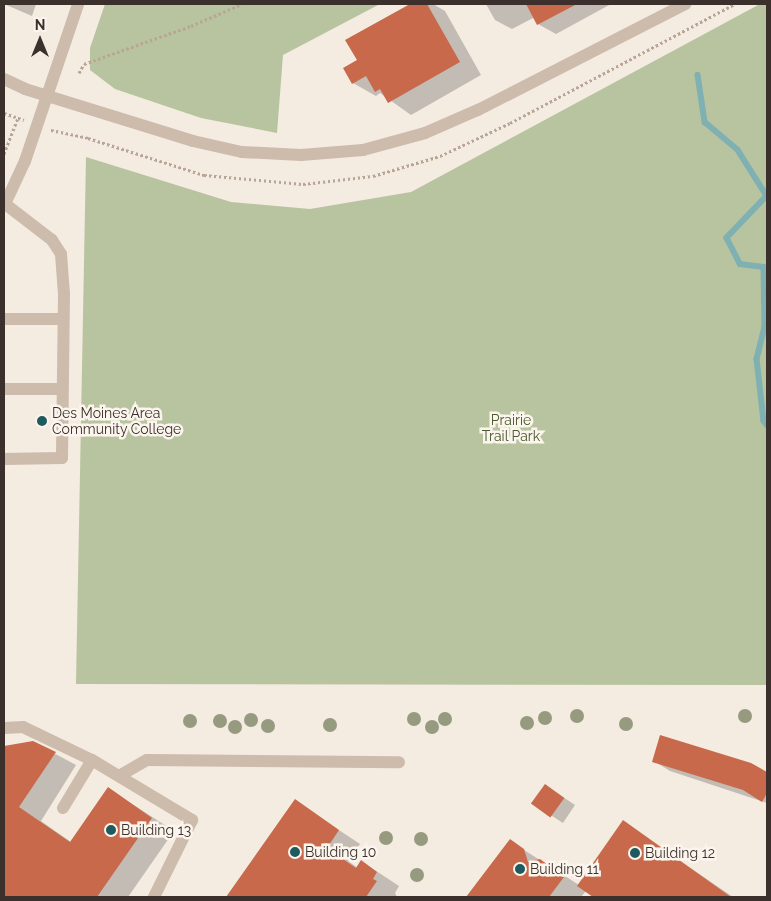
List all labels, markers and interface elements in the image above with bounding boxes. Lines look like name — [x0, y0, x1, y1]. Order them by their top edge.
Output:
north arrow — [15, 15, 65, 65]
text: N — [35, 17, 45, 33]
place label: Des Moines Area Community College — [52, 405, 182, 438]
park label: Prairie Trail Park — [482, 412, 540, 444]
marker: Des Moines Area Community College — [36, 415, 48, 427]
place label: Building 13 — [121, 822, 191, 838]
marker: Building 13 — [105, 824, 117, 836]
place label: Building 10 — [305, 844, 376, 860]
place label: Building 12 — [645, 845, 715, 861]
marker: Building 10 — [289, 846, 301, 858]
marker: Building 12 — [629, 847, 641, 859]
place label: Building 11 — [530, 861, 599, 877]
marker: Building 11 — [514, 863, 526, 875]

